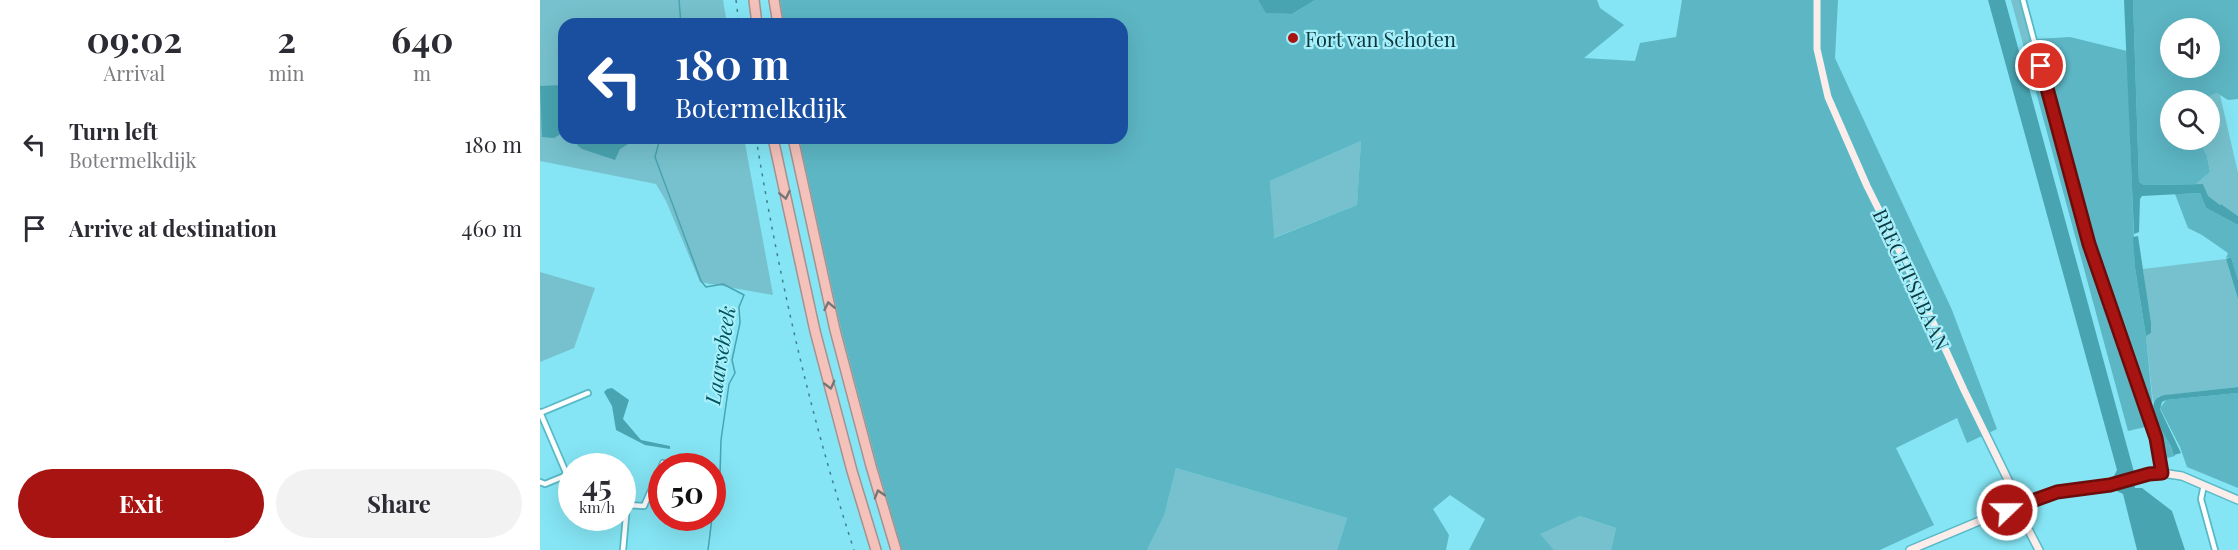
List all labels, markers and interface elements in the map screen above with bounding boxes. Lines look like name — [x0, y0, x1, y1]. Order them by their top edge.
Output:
text: 09:02 — [87, 14, 182, 62]
text: 2 — [277, 14, 296, 62]
text: 640 — [391, 14, 453, 62]
map controls — [2160, 18, 2220, 150]
button: sound — [2160, 18, 2220, 78]
place label: Fort van Schoten — [1305, 25, 1456, 52]
marker: Fort van Schoten — [1286, 31, 1300, 45]
text: 180 m — [675, 35, 790, 91]
pin — [2015, 40, 2066, 91]
icon: left — [576, 42, 654, 120]
icon: arrive — [2024, 49, 2057, 82]
text: Arrival — [104, 59, 165, 86]
text: min — [269, 59, 304, 86]
text: m — [413, 59, 431, 86]
text: Botermelkdijk — [675, 89, 847, 125]
button: search — [2160, 90, 2220, 150]
text: Turn left — [69, 116, 158, 146]
icon: left — [18, 128, 51, 161]
text: 180 m — [464, 129, 522, 159]
text: Botermelkdijk — [69, 146, 196, 173]
one-way arrow — [778, 190, 791, 200]
street label: BRECHTSEBAAN — [1867, 204, 1957, 354]
icon: arrive — [18, 212, 51, 245]
text: Arrive at destination — [69, 213, 277, 243]
text: 460 m — [462, 213, 522, 243]
one-way arrow — [824, 301, 837, 311]
water label: Laarsebeek — [697, 303, 741, 407]
one-way arrow — [822, 380, 835, 390]
speed limit sign: 50 — [648, 453, 726, 531]
text: 45 — [582, 465, 612, 505]
button: Exit — [18, 469, 264, 538]
button: Share — [276, 469, 522, 538]
position arrow — [1975, 478, 2039, 542]
one-way arrow — [874, 489, 886, 500]
text: km/h — [579, 497, 615, 517]

